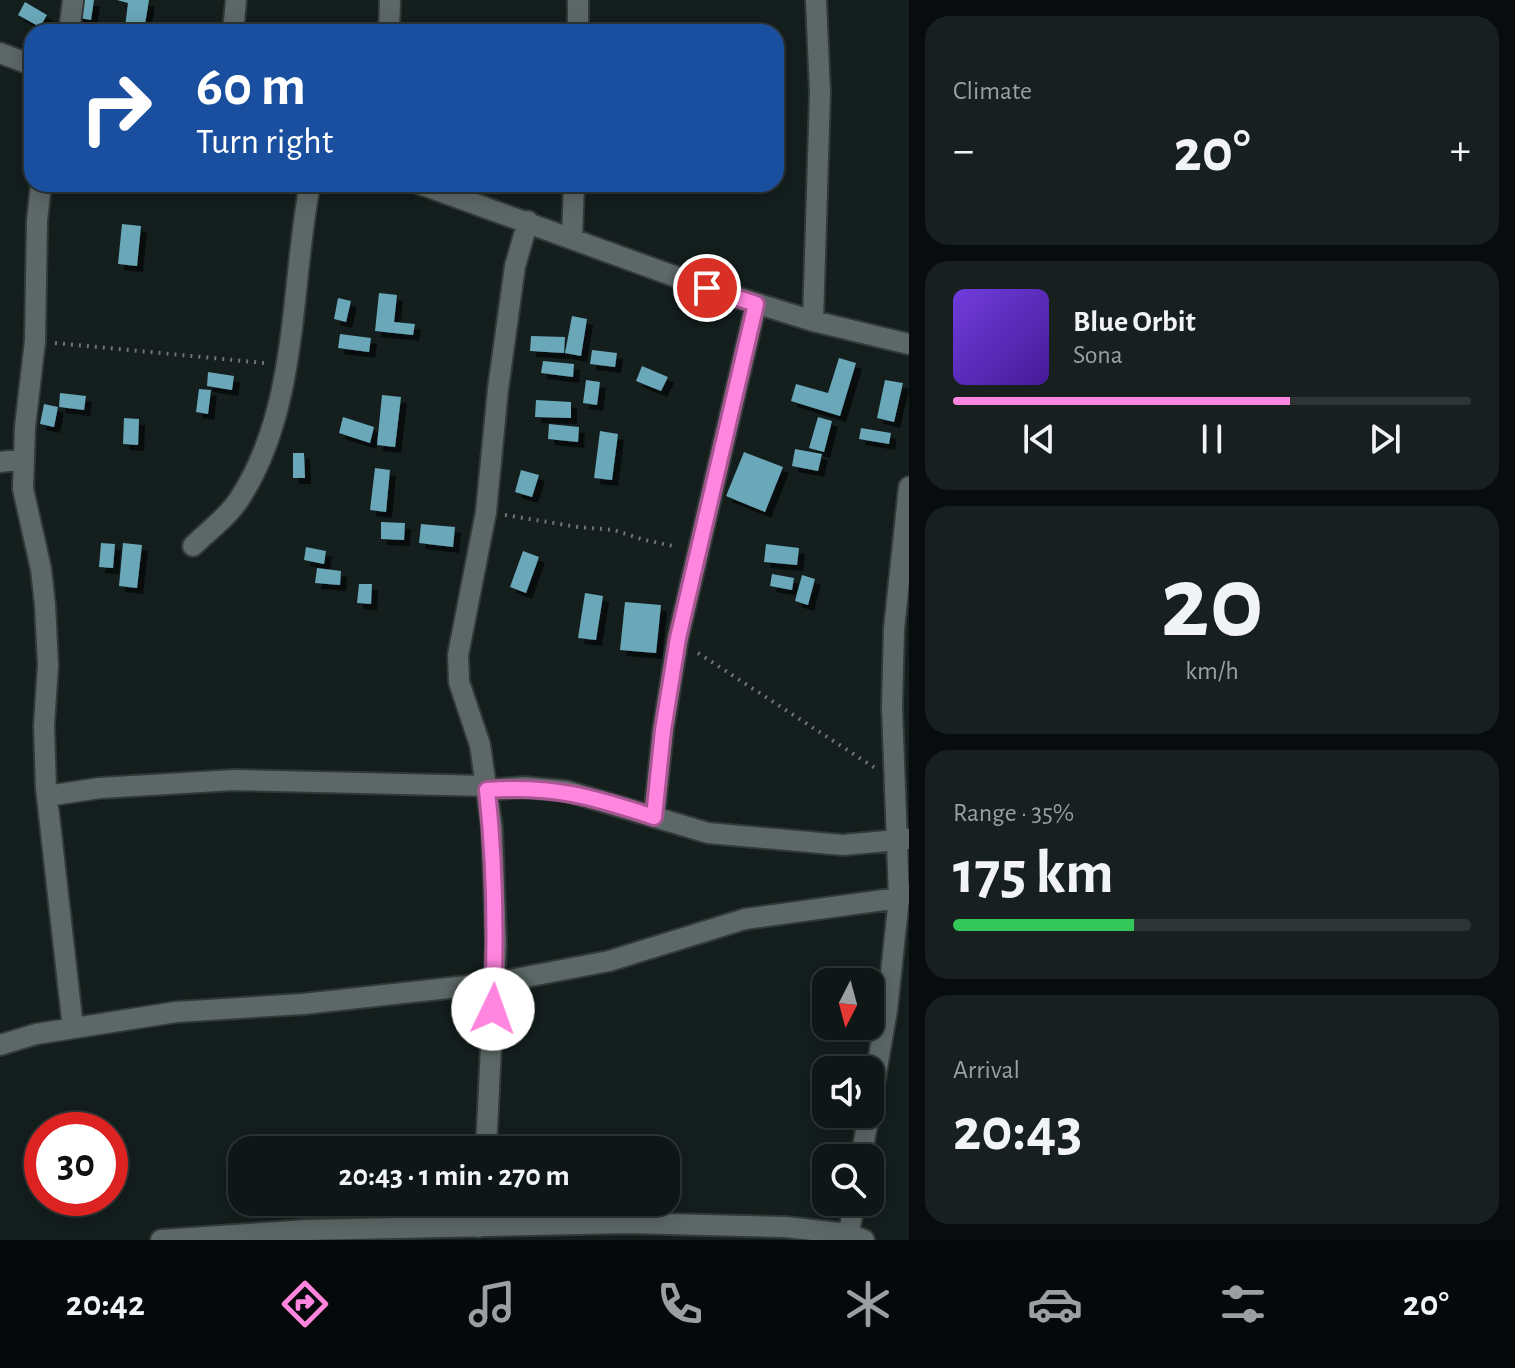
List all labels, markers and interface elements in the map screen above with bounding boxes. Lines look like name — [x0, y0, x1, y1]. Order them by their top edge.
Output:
icon: right — [64, 56, 168, 160]
text: 60 m — [196, 59, 306, 115]
text: Climate — [953, 78, 1032, 104]
text: 20° — [1173, 122, 1251, 182]
text: Turn right — [196, 124, 333, 160]
text: − — [953, 129, 974, 173]
text: + — [1450, 129, 1471, 173]
pin — [673, 254, 741, 322]
icon: arrive — [685, 266, 729, 310]
text: Blue Orbit — [1073, 307, 1196, 337]
text: Sona — [1073, 342, 1123, 368]
icon: previous — [1017, 417, 1061, 461]
icon: pause — [1190, 417, 1234, 461]
icon: next — [1363, 417, 1407, 461]
text: 20 — [1160, 552, 1264, 656]
text: km/h — [1185, 658, 1239, 684]
text: Range · 35% — [953, 800, 1074, 826]
text: 175 km — [953, 844, 1114, 904]
position arrow — [451, 967, 535, 1051]
north arrow — [812, 968, 884, 1040]
map controls — [812, 968, 884, 1216]
button: sound — [812, 1056, 884, 1128]
text: Arrival — [953, 1057, 1020, 1083]
text: 20:43 — [953, 1101, 1082, 1161]
speed limit sign: 30 — [24, 1112, 128, 1216]
button: search — [812, 1144, 884, 1216]
text: 20:43 · 1 min · 270 m — [338, 1161, 570, 1191]
icon: directions — [277, 1276, 333, 1332]
icon: music — [464, 1276, 520, 1332]
icon: phone — [652, 1276, 708, 1332]
icon: climate — [840, 1276, 896, 1332]
icon: car — [1027, 1276, 1083, 1332]
icon: filters — [1215, 1276, 1271, 1332]
text: 20:42 — [66, 1286, 145, 1322]
text: 20° — [1403, 1286, 1449, 1322]

